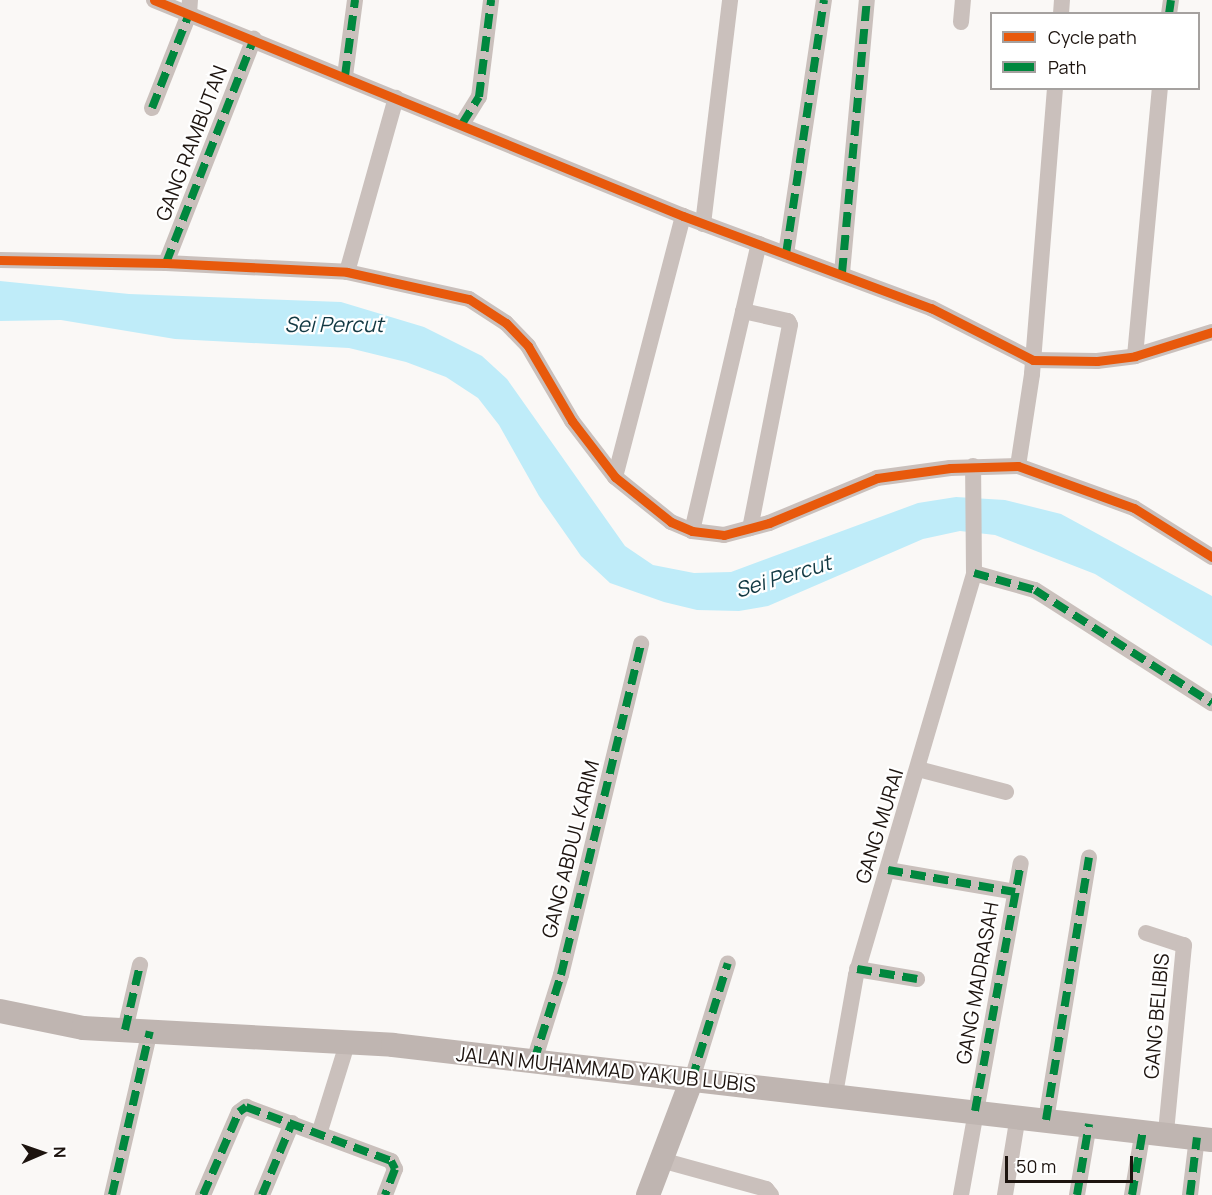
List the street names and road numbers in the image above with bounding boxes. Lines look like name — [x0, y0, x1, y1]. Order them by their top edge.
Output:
street label: GANG RAMBUTAN — [150, 62, 232, 224]
street label: GANG ABDUL KARIM — [536, 757, 604, 941]
street label: GANG MURAI — [850, 766, 908, 886]
street label: GANG MADRASAH — [951, 900, 1003, 1066]
street label: GANG BELIBIS — [1139, 952, 1173, 1080]
street label: JALAN MUHAMMAD YAKUB LUBIS — [455, 1041, 757, 1097]

